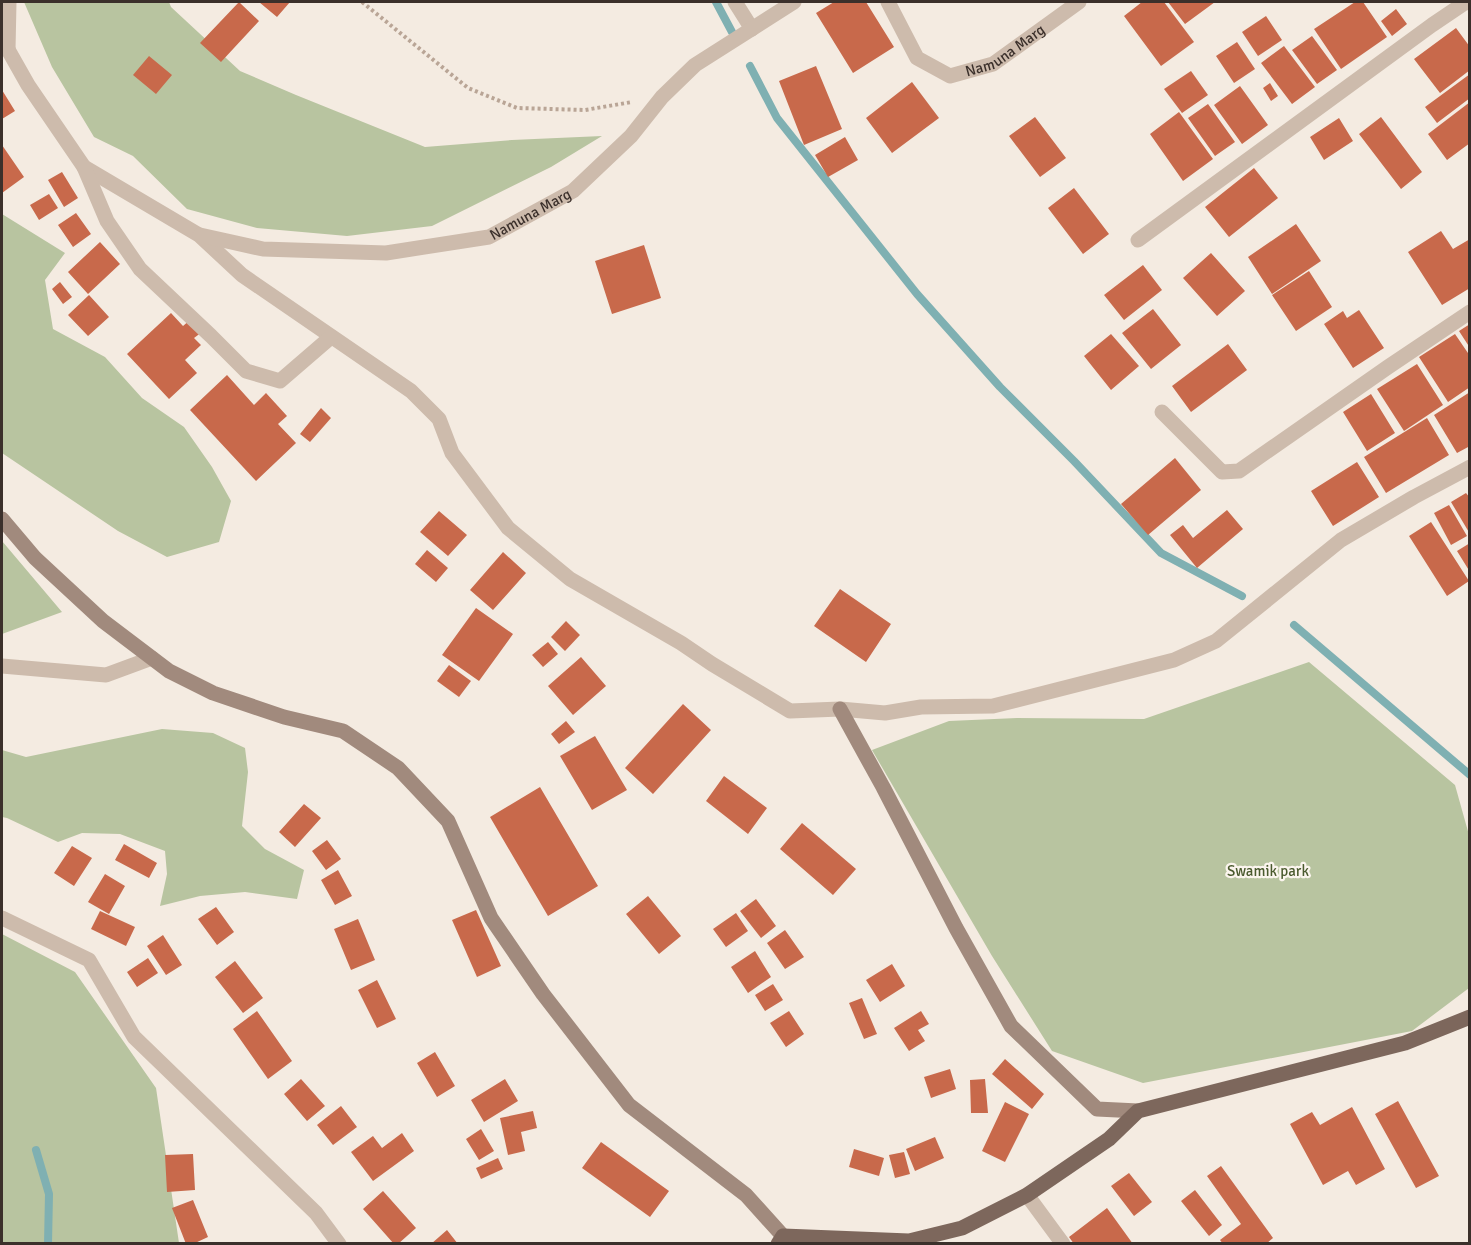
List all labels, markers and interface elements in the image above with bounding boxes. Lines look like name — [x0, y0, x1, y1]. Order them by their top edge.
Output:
street label: Namuna Marg — [963, 21, 1048, 80]
street label: Namuna Marg — [487, 185, 574, 244]
park label: Swamik park — [1227, 862, 1309, 880]

